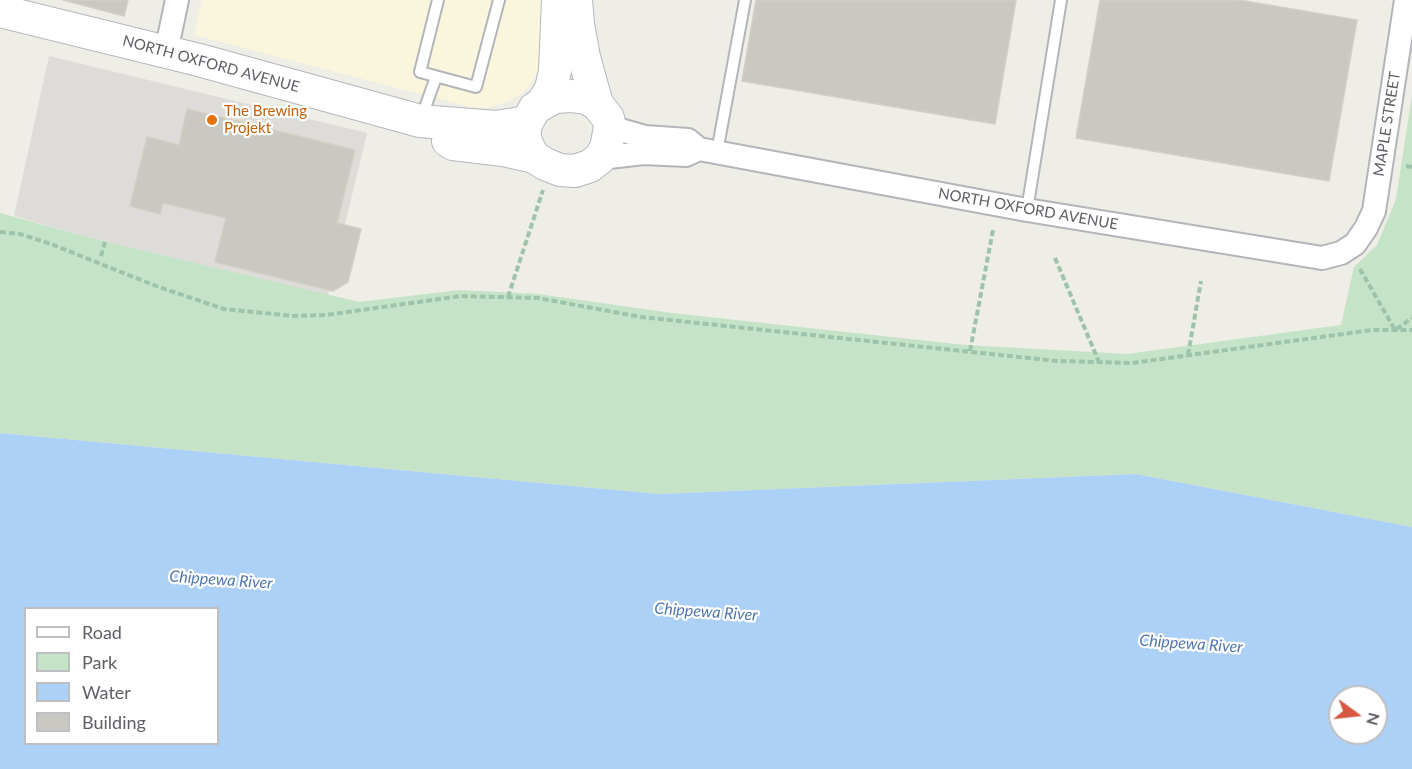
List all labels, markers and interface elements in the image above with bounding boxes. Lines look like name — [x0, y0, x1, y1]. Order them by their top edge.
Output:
street label: NORTH OXFORD AVENUE — [121, 32, 301, 96]
street label: MAPLE STREET — [1370, 70, 1404, 178]
place label: The Brewing Projekt — [224, 102, 307, 137]
marker: The Brewing Projekt — [205, 113, 219, 127]
street label: NORTH OXFORD AVENUE — [937, 184, 1119, 234]
water label: Chippewa River — [169, 567, 273, 593]
water label: Chippewa River — [654, 599, 758, 625]
legend — [24, 607, 219, 745]
text: Road — [82, 621, 122, 643]
water label: Chippewa River — [1139, 631, 1243, 657]
text: Park — [82, 651, 117, 673]
text: Water — [82, 681, 131, 703]
north arrow — [1328, 685, 1388, 745]
text: Building — [82, 711, 146, 733]
text: N — [1363, 711, 1385, 728]

